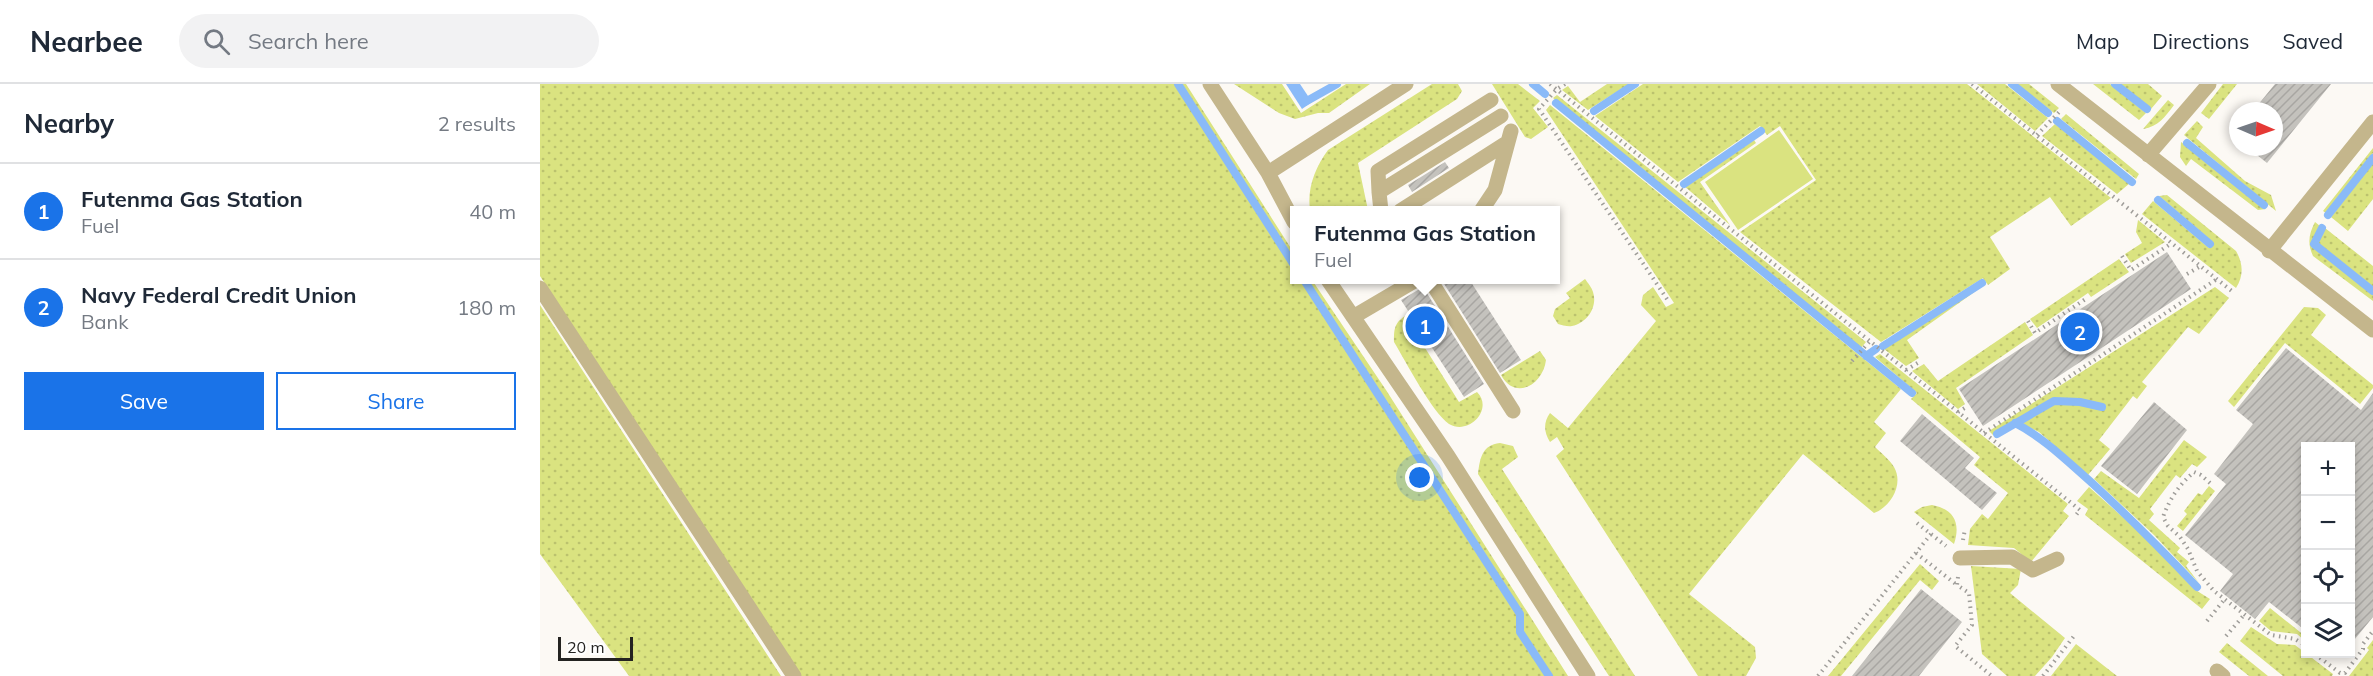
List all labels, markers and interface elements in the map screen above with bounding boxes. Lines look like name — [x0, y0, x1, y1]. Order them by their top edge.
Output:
search box — [179, 14, 599, 68]
text: Nearbee — [30, 24, 143, 59]
icon: search — [200, 25, 233, 58]
text: Search here — [248, 27, 369, 55]
text: Map — [2076, 28, 2119, 54]
text: Directions — [2152, 28, 2249, 54]
text: Saved — [2282, 28, 2343, 54]
north arrow — [2229, 102, 2283, 156]
text: Nearby — [24, 107, 114, 140]
text: 2 results — [438, 111, 516, 136]
text: Futenma Gas Station — [81, 185, 303, 213]
text: 1 — [38, 199, 50, 224]
text: 40 m — [469, 199, 516, 224]
popup — [1290, 206, 1560, 284]
text: Fuel — [81, 213, 119, 238]
text: Futenma Gas Station — [1314, 219, 1536, 247]
text: Fuel — [1314, 247, 1352, 272]
text: Navy Federal Credit Union — [81, 281, 356, 309]
text: 2 — [38, 295, 50, 320]
text: 180 m — [457, 295, 516, 320]
pin: 1 — [1406, 304, 1444, 348]
text: Bank — [81, 309, 129, 334]
pin: 2 — [2060, 310, 2100, 354]
button: Save — [24, 372, 264, 430]
button: Share — [276, 372, 516, 430]
map controls — [2301, 442, 2355, 658]
button: + — [2301, 442, 2355, 496]
your location — [1405, 463, 1434, 492]
button: − — [2301, 496, 2355, 550]
button: locate — [2301, 550, 2355, 604]
button: layers — [2301, 604, 2355, 658]
scale bar — [558, 634, 633, 662]
text: 20 m — [567, 637, 604, 657]

